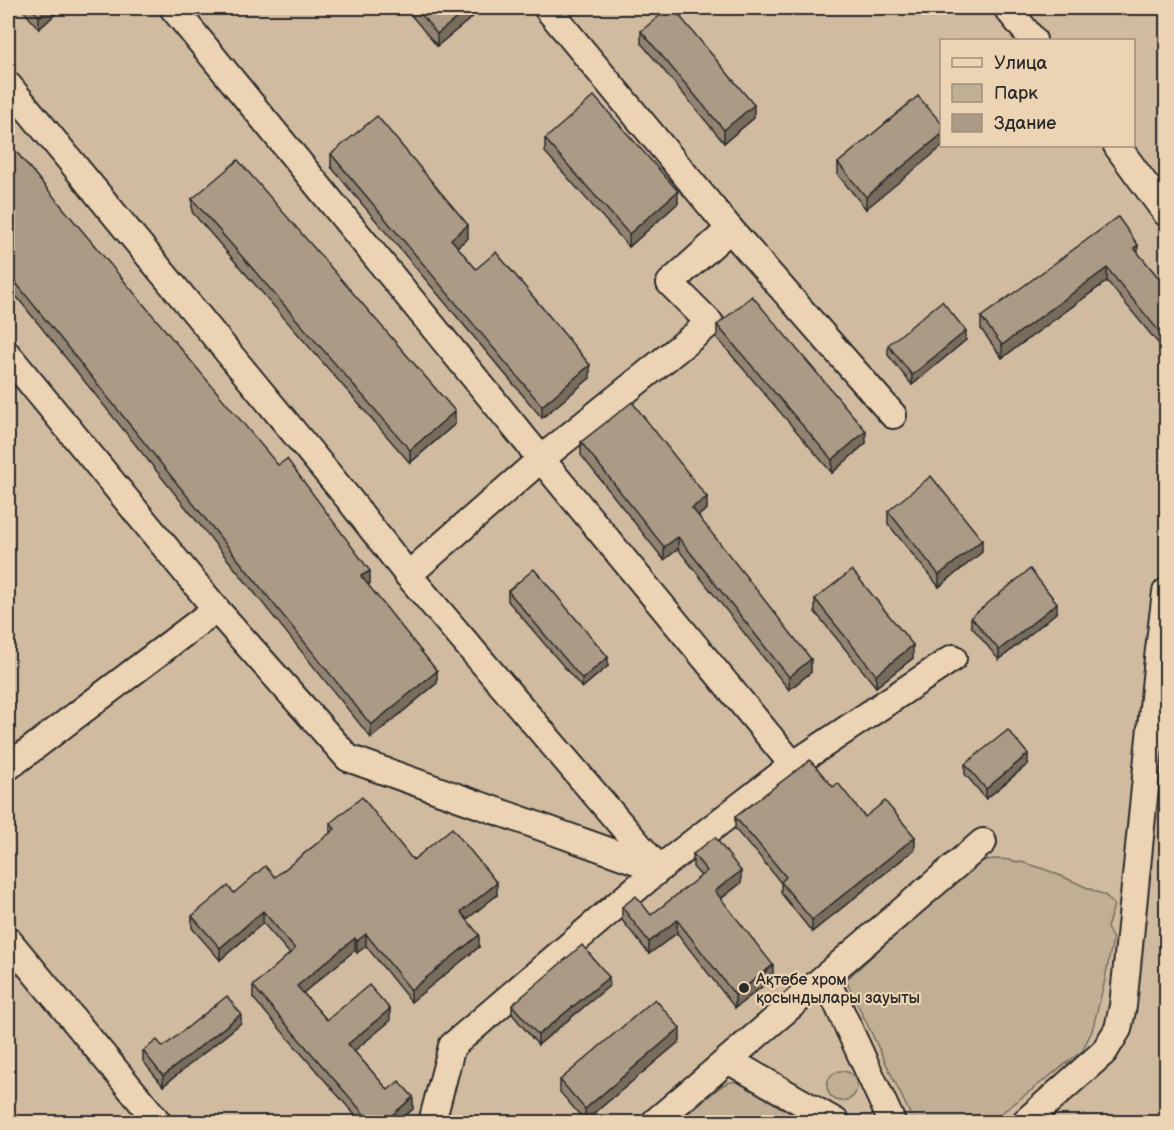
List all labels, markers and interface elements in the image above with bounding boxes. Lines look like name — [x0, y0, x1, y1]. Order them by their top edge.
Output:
legend — [940, 39, 1135, 147]
text: Улица — [994, 53, 1048, 74]
text: Парк — [994, 83, 1038, 104]
text: Здание — [994, 113, 1056, 134]
place label: Ақтөбе хром қосындылары зауыты — [755, 971, 920, 1008]
marker: Ақтөбе хром қосындылары зауыты — [737, 981, 751, 995]

